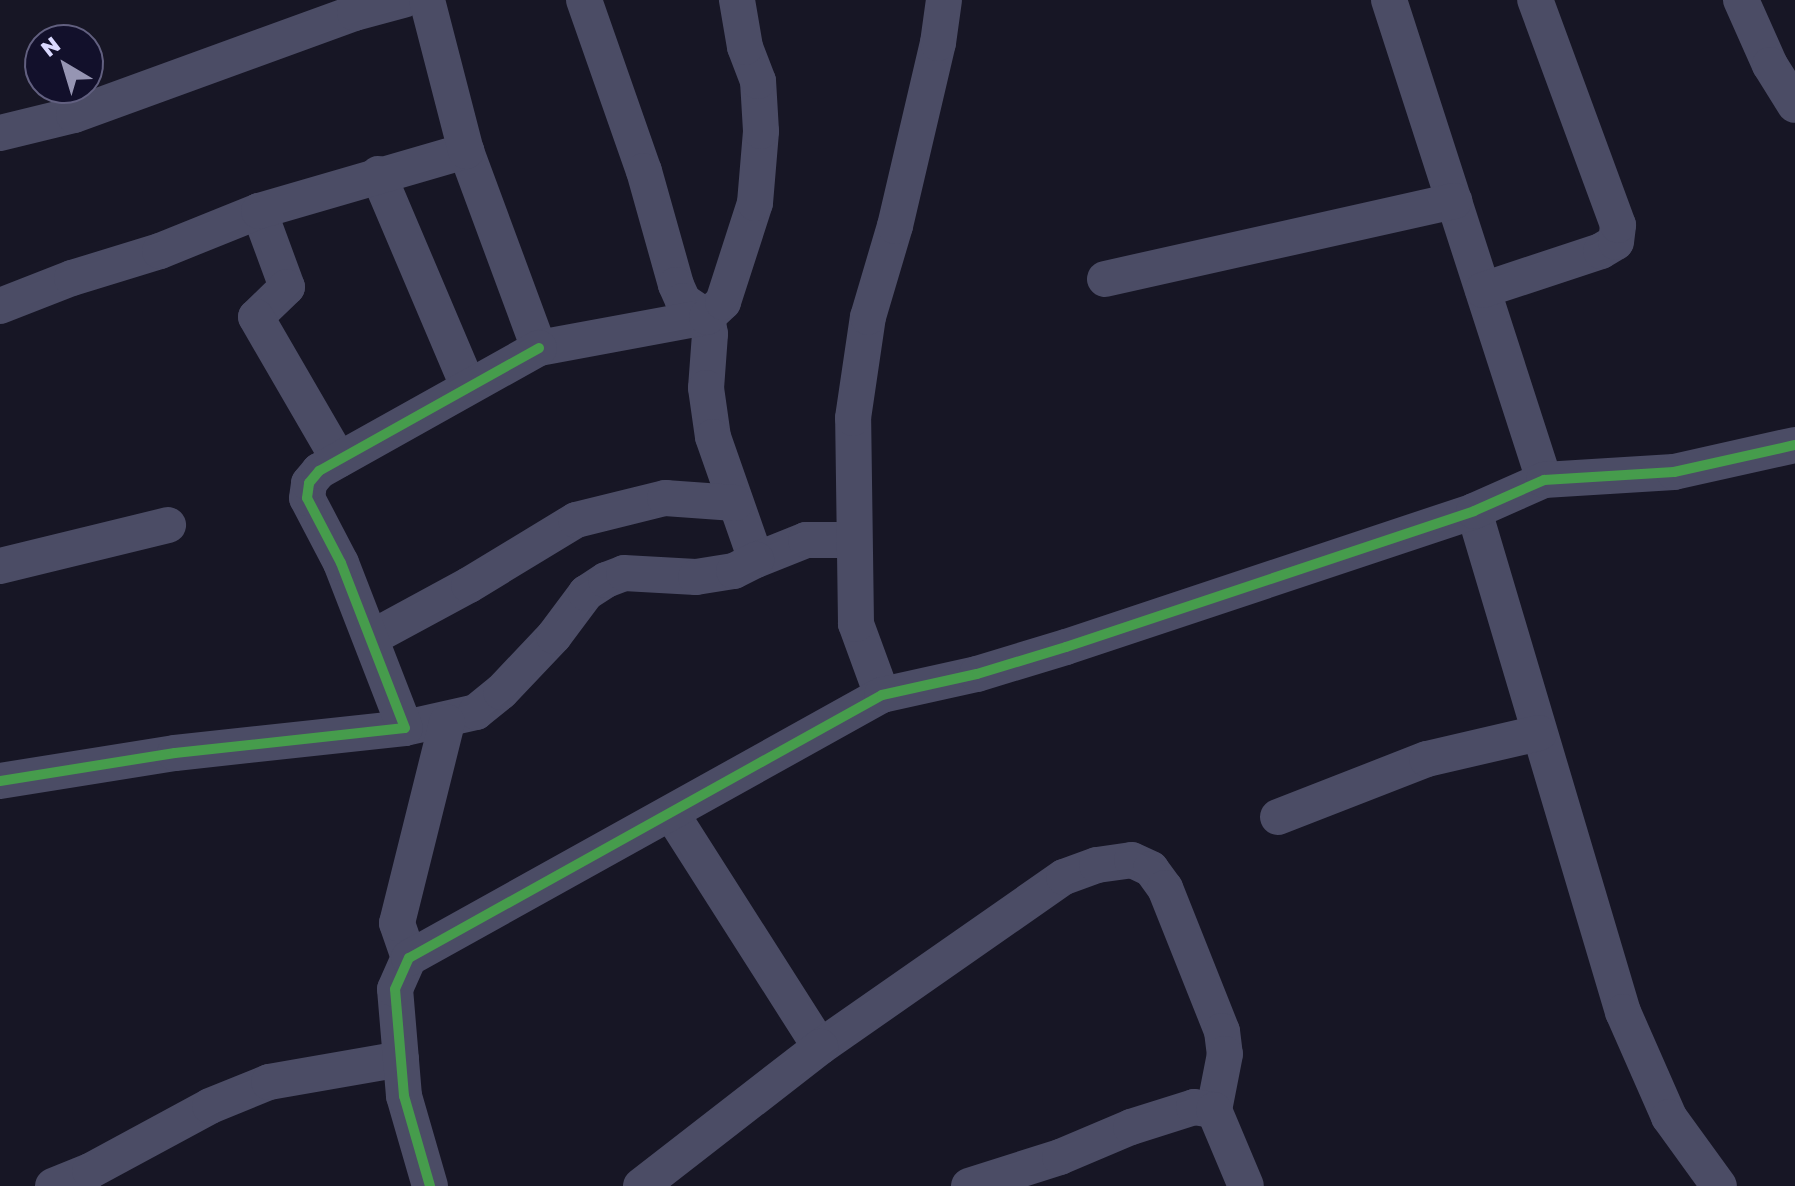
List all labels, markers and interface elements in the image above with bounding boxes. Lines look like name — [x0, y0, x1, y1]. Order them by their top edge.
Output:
north arrow — [24, 24, 104, 104]
text: N — [35, 30, 65, 62]

